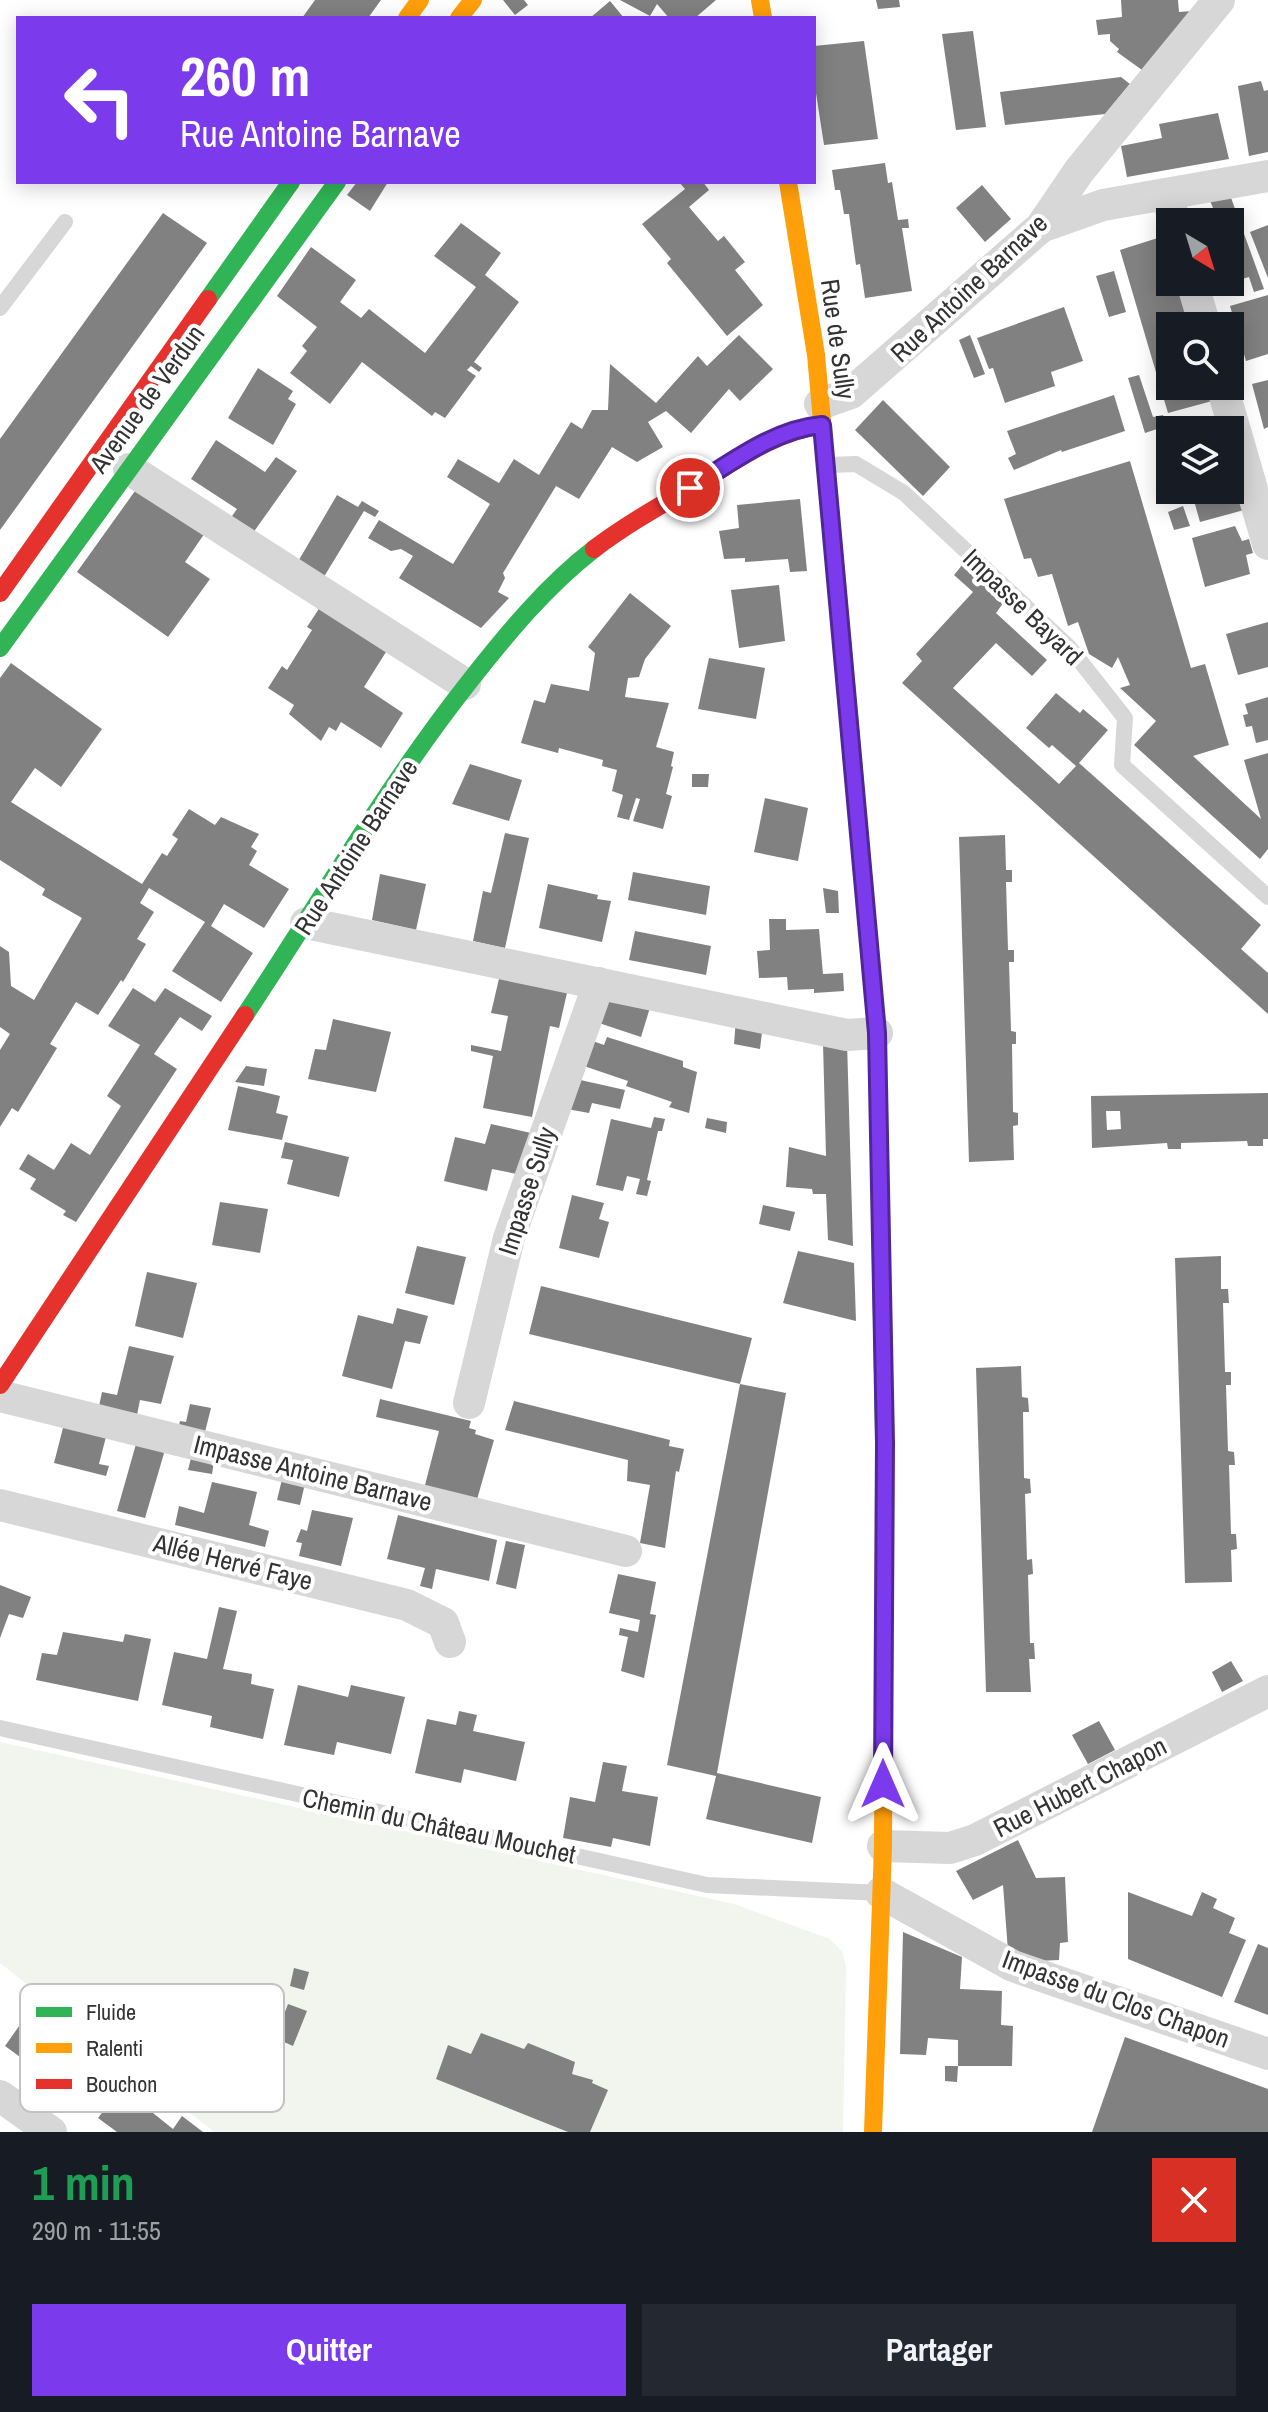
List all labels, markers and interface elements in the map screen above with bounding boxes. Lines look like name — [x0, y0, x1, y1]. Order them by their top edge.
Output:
text: 260 m — [180, 38, 310, 113]
icon: left — [48, 48, 152, 152]
text: Rue Antoine Barnave — [180, 110, 461, 158]
street label: Rue Antoine Barnave — [883, 206, 1055, 370]
north arrow — [1156, 208, 1244, 296]
map controls — [1156, 208, 1244, 504]
street label: Rue de Sully — [813, 277, 864, 402]
button: search — [1156, 312, 1244, 400]
street label: Avenue de Verdun — [80, 318, 212, 481]
button: layers — [1156, 416, 1244, 504]
pin — [656, 454, 724, 522]
icon: arrive — [668, 466, 712, 510]
street label: Impasse Bayard — [956, 541, 1091, 673]
street label: Rue Antoine Barnave — [286, 752, 425, 941]
street label: Impasse Sully — [489, 1122, 564, 1259]
street label: Impasse Antoine Barnave — [190, 1426, 436, 1519]
street label: Allée Hervé Faye — [149, 1525, 316, 1598]
street label: Rue Hubert Chapon — [987, 1728, 1172, 1845]
position arrow — [841, 1742, 925, 1826]
street label: Chemin du Château Mouchet — [299, 1779, 579, 1872]
street label: Impasse du Clos Chapon — [998, 1941, 1235, 2056]
legend — [20, 1984, 284, 2112]
text: Fluide — [86, 1997, 136, 2027]
text: Ralenti — [86, 2033, 143, 2063]
text: Bouchon — [86, 2069, 157, 2099]
text: 1 min — [32, 2150, 135, 2215]
button: close — [1152, 2158, 1236, 2242]
text: 290 m · 11:55 — [32, 2213, 161, 2248]
button: Quitter — [32, 2304, 626, 2396]
button: Partager — [642, 2304, 1236, 2396]

